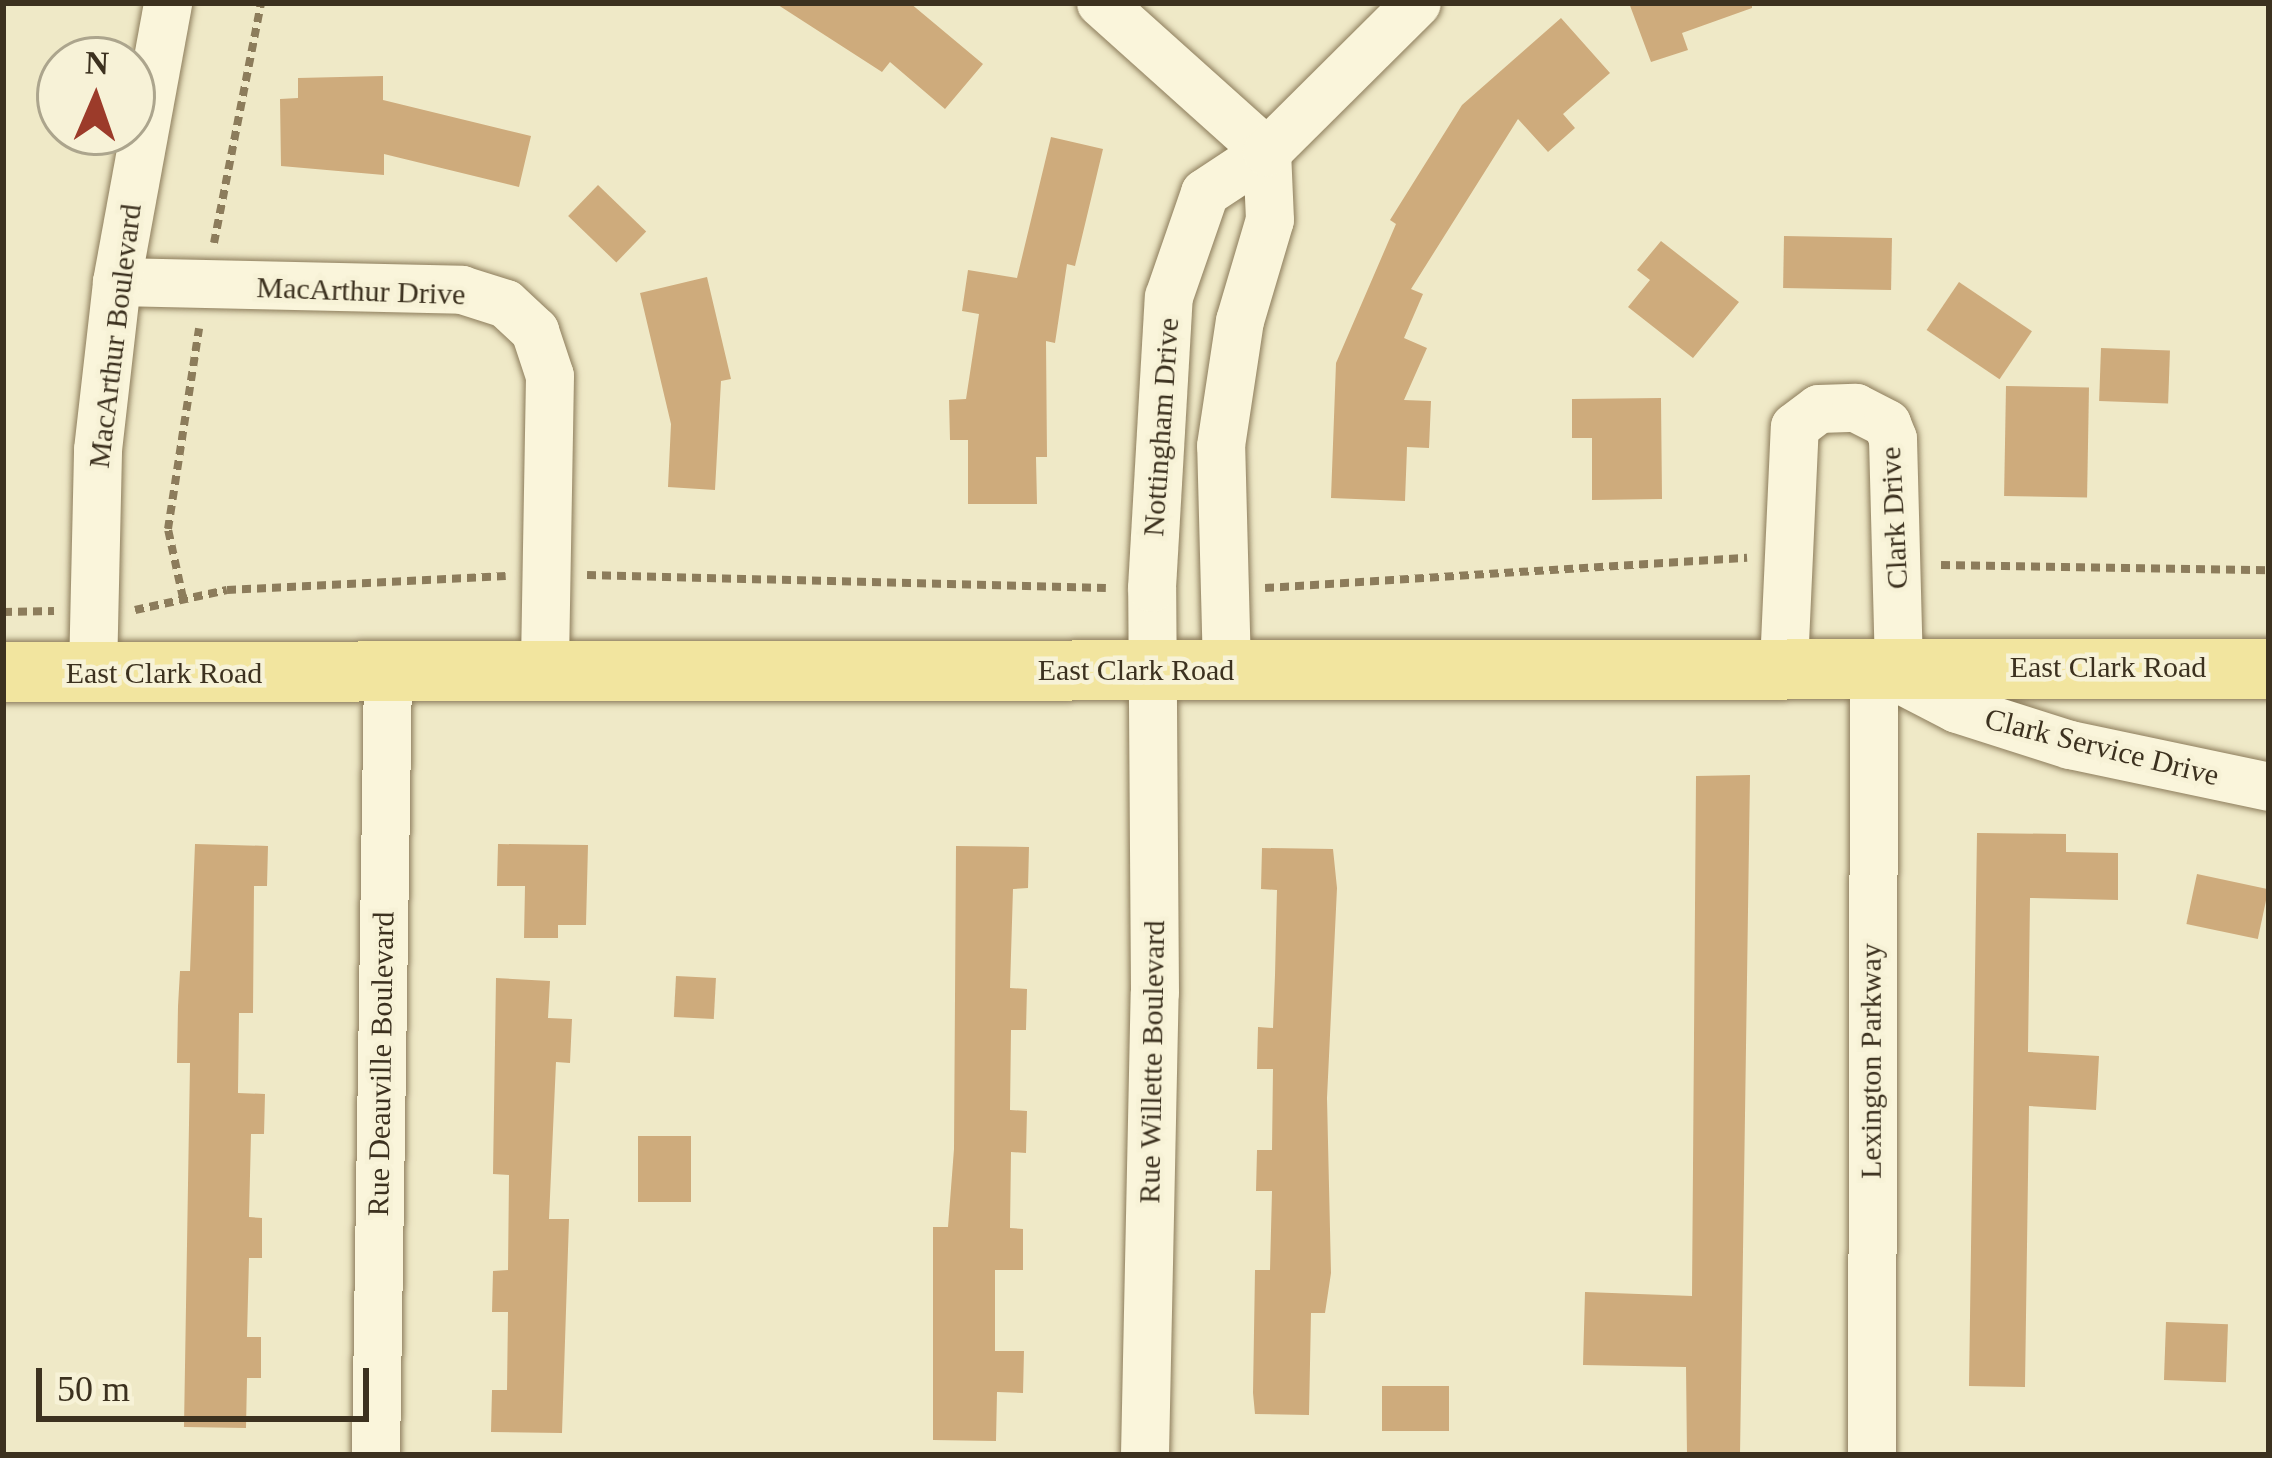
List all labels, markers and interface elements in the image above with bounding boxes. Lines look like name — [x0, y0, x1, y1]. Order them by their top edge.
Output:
north arrow — [36, 36, 156, 156]
text: N — [85, 45, 110, 81]
street label: MacArthur Boulevard — [81, 202, 149, 470]
street label: MacArthur Drive — [256, 269, 466, 313]
street label: Nottingham Drive — [1135, 316, 1187, 538]
street label: Clark Drive — [1872, 446, 1916, 590]
street label: East Clark Road — [2010, 649, 2206, 685]
street label: East Clark Road — [1038, 652, 1234, 688]
street label: East Clark Road — [66, 655, 262, 691]
street label: Clark Service Drive — [1981, 701, 2223, 793]
street label: Rue Deauville Boulevard — [360, 911, 402, 1217]
street label: Rue Willette Boulevard — [1132, 920, 1172, 1204]
street label: Lexington Parkway — [1853, 943, 1889, 1179]
scale bar — [42, 1344, 375, 1418]
text: 50 m — [57, 1369, 130, 1409]

